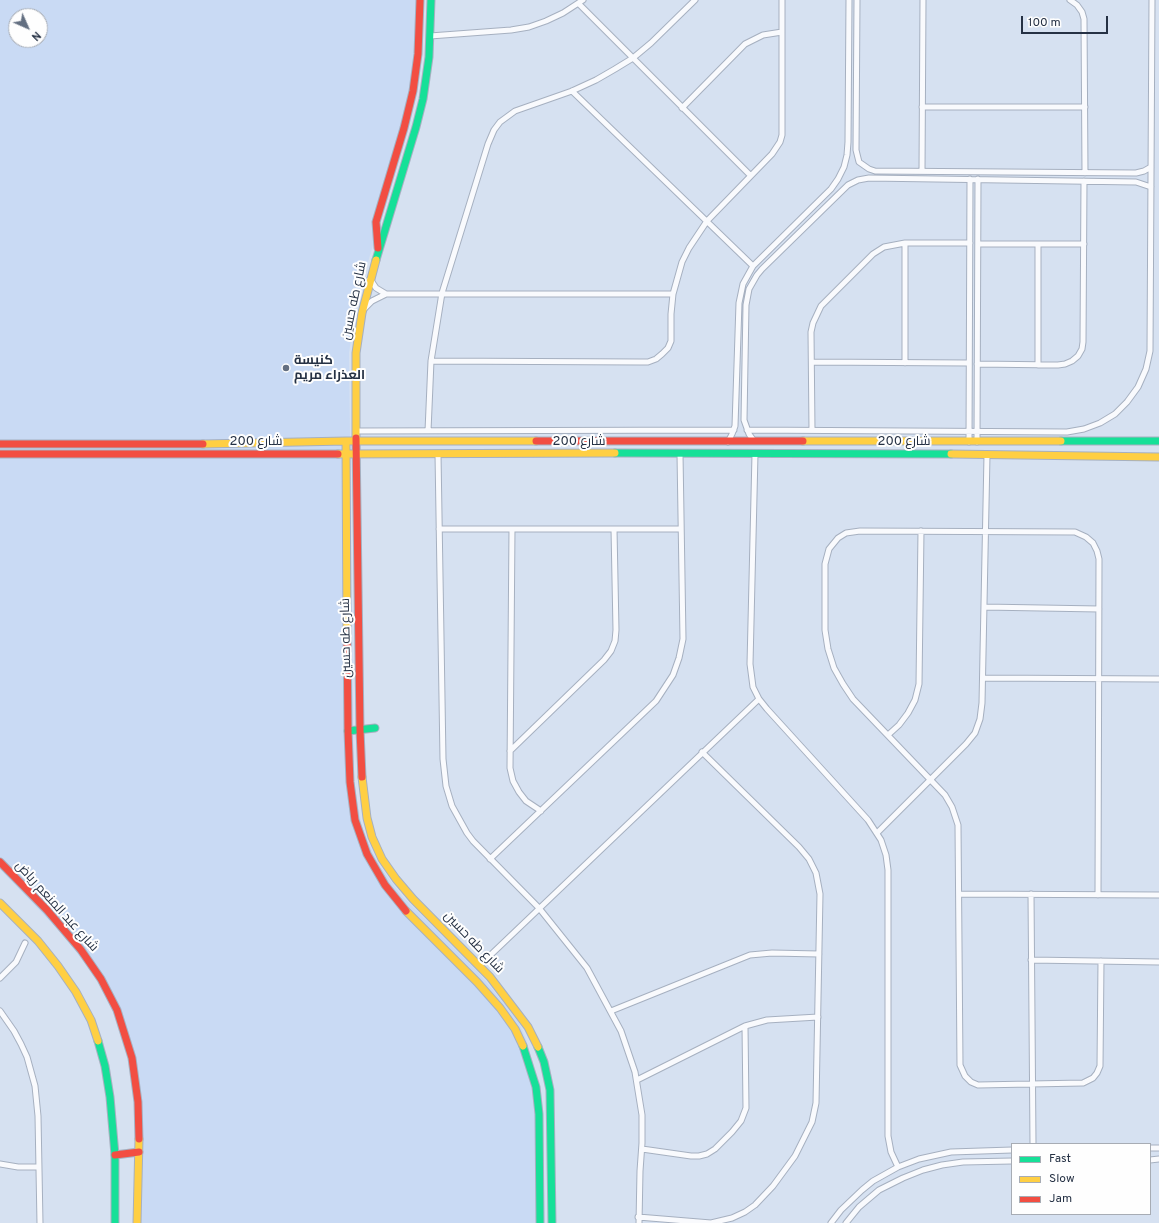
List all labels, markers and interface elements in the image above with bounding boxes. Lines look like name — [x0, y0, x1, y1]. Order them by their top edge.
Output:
north arrow — [8, 8, 48, 48]
scale bar — [1023, 8, 1110, 34]
text: 100 m — [1028, 15, 1061, 31]
text: N — [28, 28, 44, 44]
street label: شارع طه حسين — [339, 260, 371, 342]
place label: كنيسة العذراء مريم — [294, 353, 365, 384]
marker: كنيسة العذراء مريم — [281, 363, 291, 373]
street label: شارع 200 — [230, 434, 282, 450]
street label: شارع 200 — [553, 434, 605, 450]
street label: شارع 200 — [878, 434, 930, 450]
street label: شارع طه حسين — [339, 598, 355, 678]
street label: شارع عبد المنعم رياض — [11, 858, 101, 956]
street label: شارع طه حسين — [440, 909, 506, 977]
legend — [1011, 1143, 1151, 1215]
text: Fast — [1049, 1151, 1071, 1167]
text: Slow — [1049, 1171, 1075, 1187]
text: Jam — [1049, 1191, 1072, 1207]

